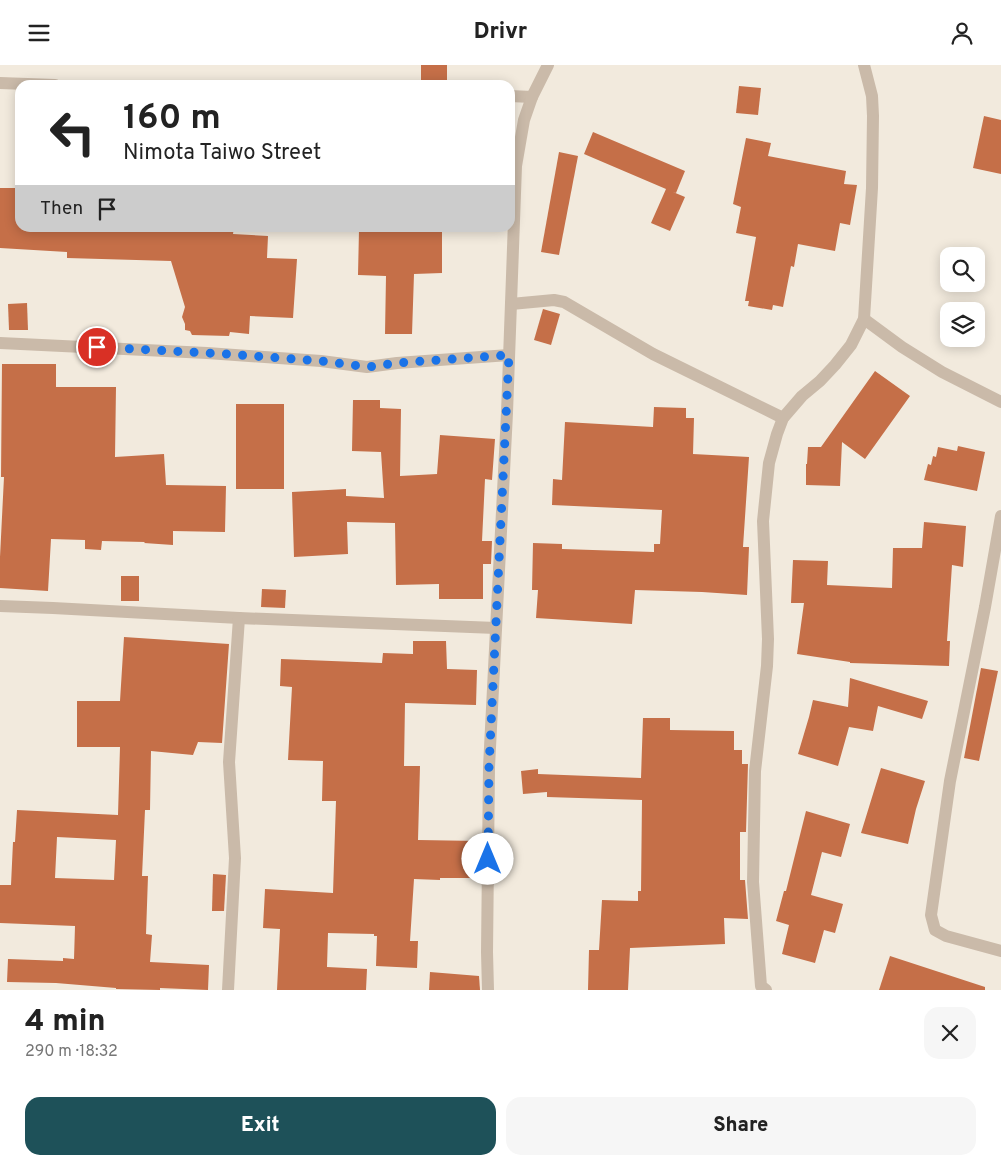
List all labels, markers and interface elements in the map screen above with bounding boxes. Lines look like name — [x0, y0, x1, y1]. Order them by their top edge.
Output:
icon: menu — [25, 19, 53, 47]
text: Drivr — [474, 19, 527, 46]
icon: person — [948, 19, 976, 47]
text: 160 m — [123, 97, 221, 141]
icon: left — [40, 100, 105, 165]
text: Nimota Taiwo Street — [123, 140, 321, 167]
icon: arrive — [93, 195, 121, 223]
text: Then — [40, 197, 83, 221]
map controls — [940, 247, 985, 347]
button: search — [940, 247, 985, 292]
button: layers — [940, 302, 985, 347]
pin — [76, 326, 118, 368]
icon: arrive — [83, 333, 111, 361]
position arrow — [461, 832, 513, 884]
text: 4 min — [25, 1004, 106, 1041]
button: close — [924, 1007, 976, 1059]
text: 290 m · 18:32 — [25, 1042, 118, 1062]
button: Exit — [25, 1097, 496, 1155]
button: Share — [506, 1097, 976, 1155]

